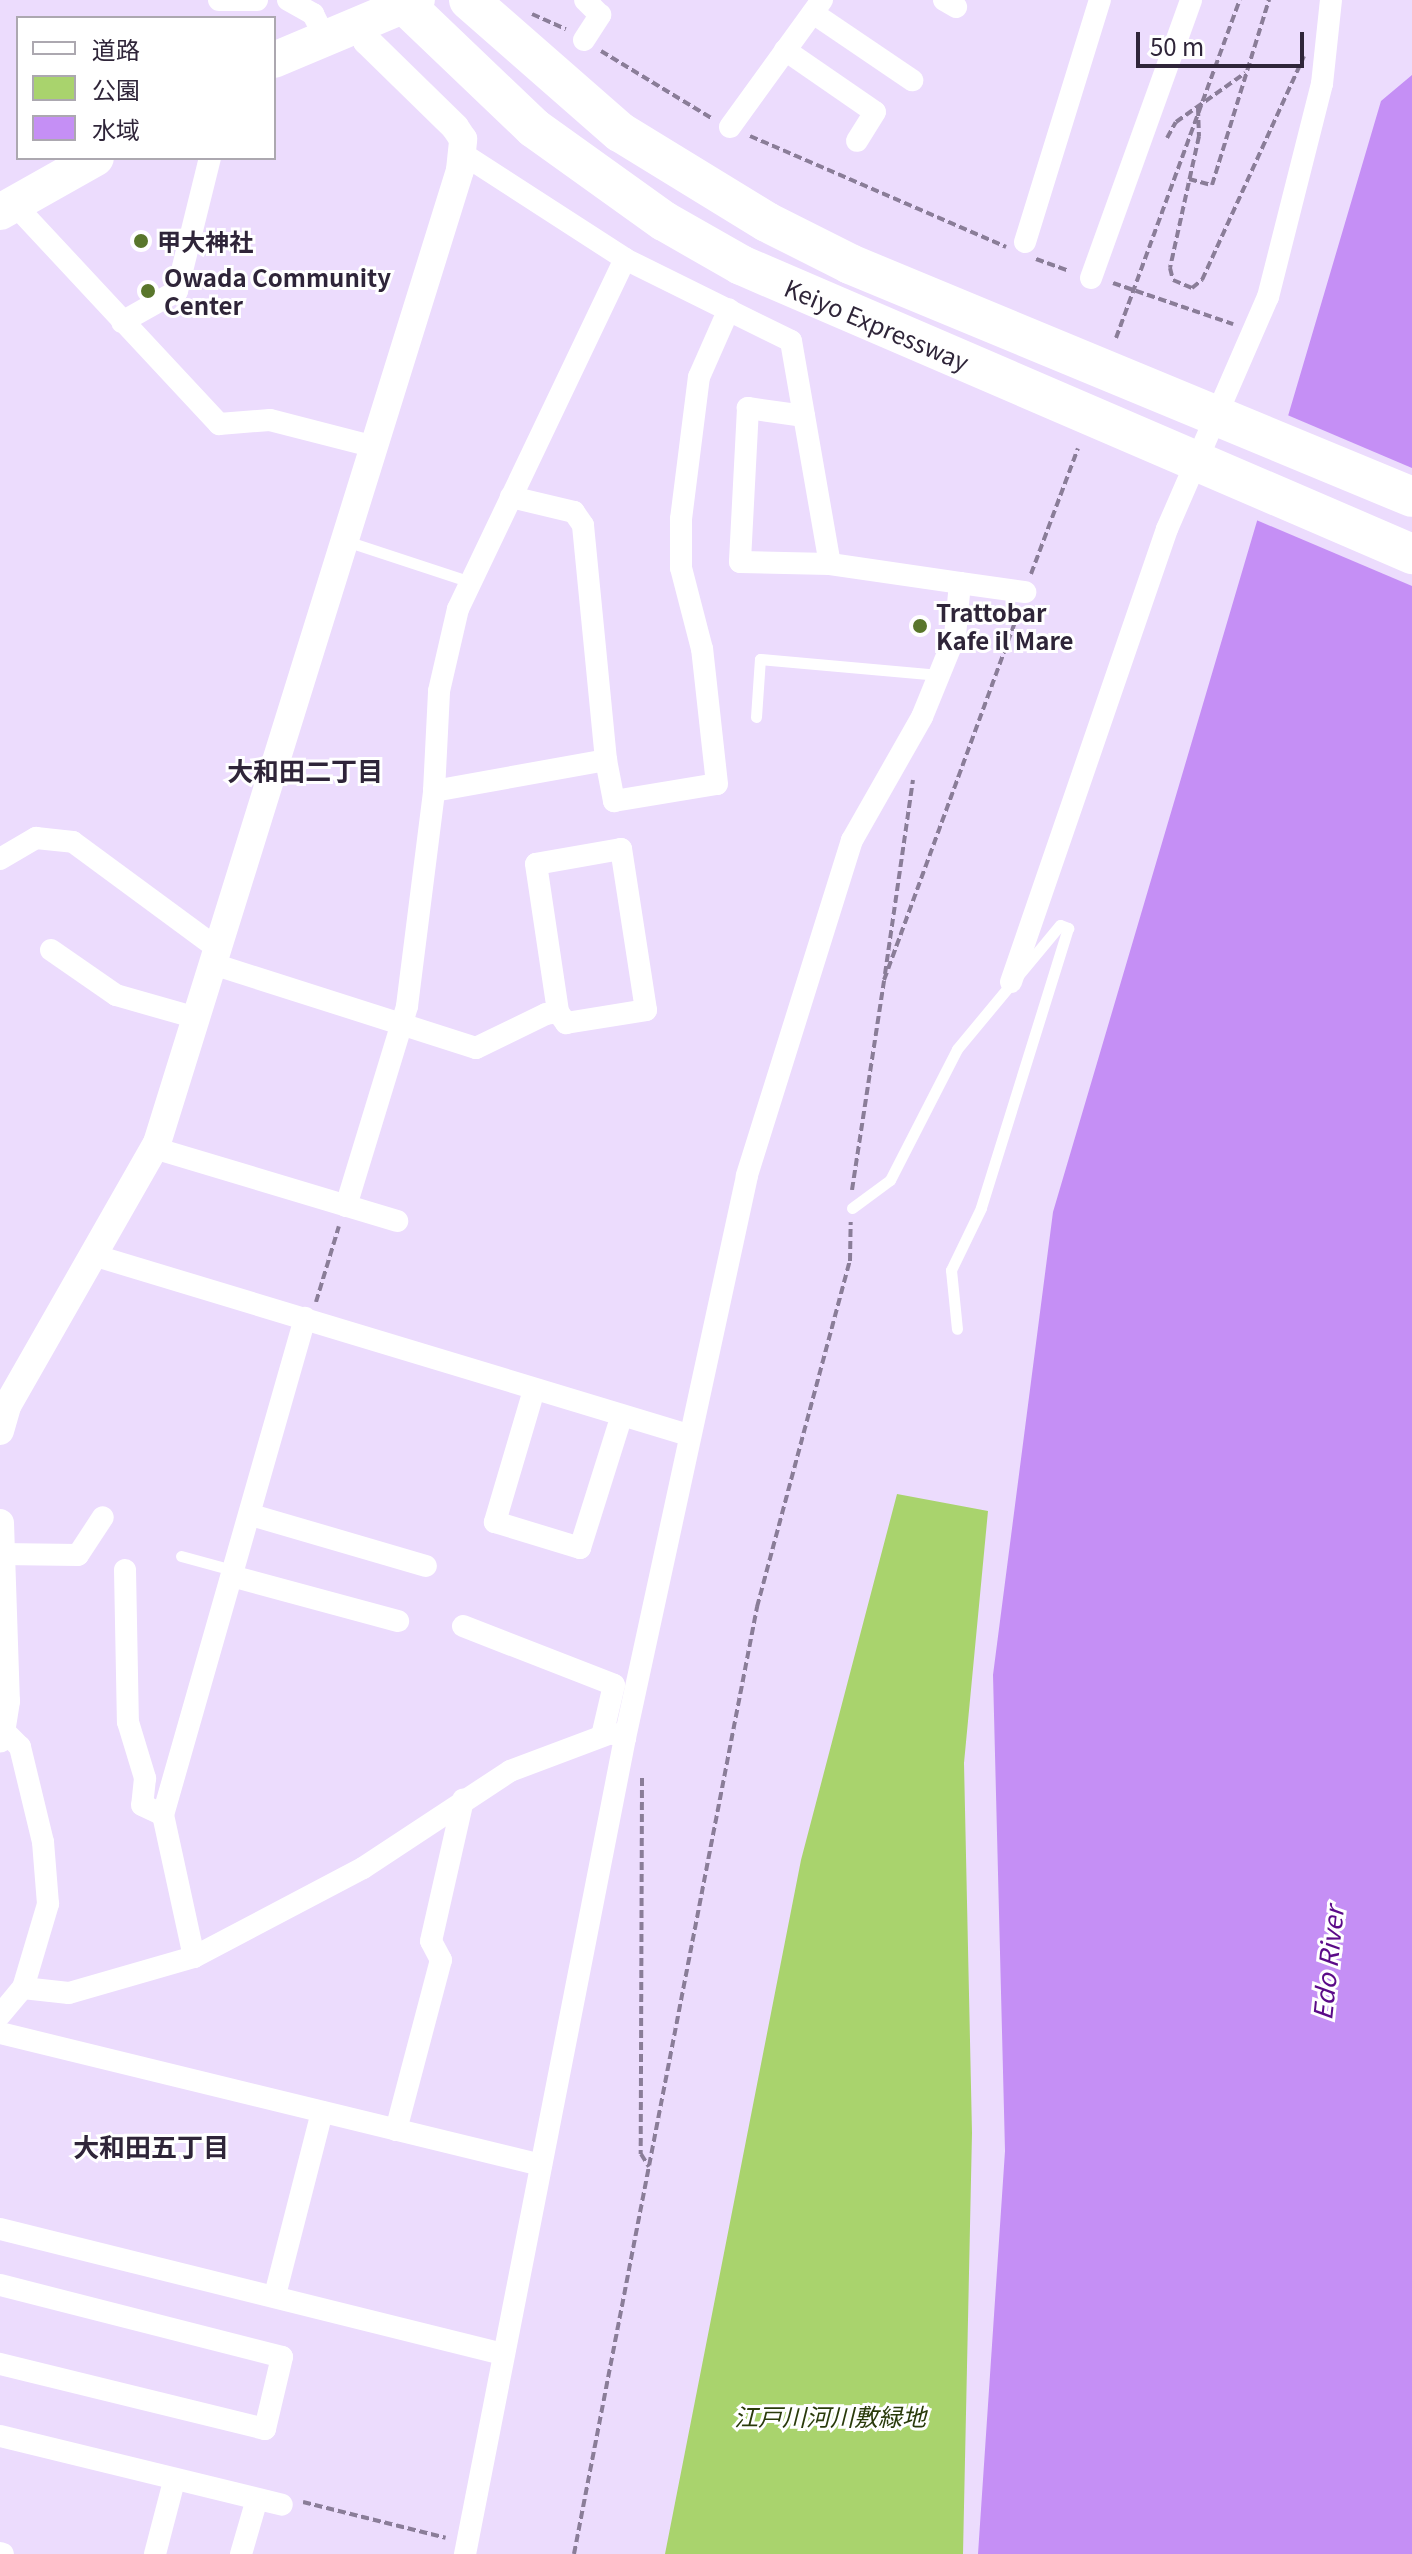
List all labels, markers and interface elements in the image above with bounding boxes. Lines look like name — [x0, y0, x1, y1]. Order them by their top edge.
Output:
legend — [16, 16, 276, 160]
scale bar — [1140, 16, 1308, 66]
text: 50 m — [1150, 28, 1204, 63]
text: 道路 — [92, 31, 140, 66]
text: 公園 — [92, 71, 140, 106]
text: 水域 — [92, 111, 140, 146]
place label: 甲大神社 — [157, 227, 253, 255]
marker: 甲大神社 — [132, 232, 150, 250]
place label: Owada Community Center — [164, 263, 391, 319]
street label: Keiyo Expressway — [781, 272, 973, 376]
marker: Owada Community Center — [139, 282, 157, 300]
place label: Trattobar Kafe il Mare — [936, 598, 1074, 654]
marker: Trattobar Kafe il Mare — [911, 617, 929, 635]
district label: 大和田二丁目 — [227, 754, 383, 786]
water label: Edo River — [1306, 1905, 1348, 2021]
district label: 大和田五丁目 — [73, 2130, 229, 2162]
park label: 江戸川河川敷緑地 — [734, 2402, 926, 2430]

